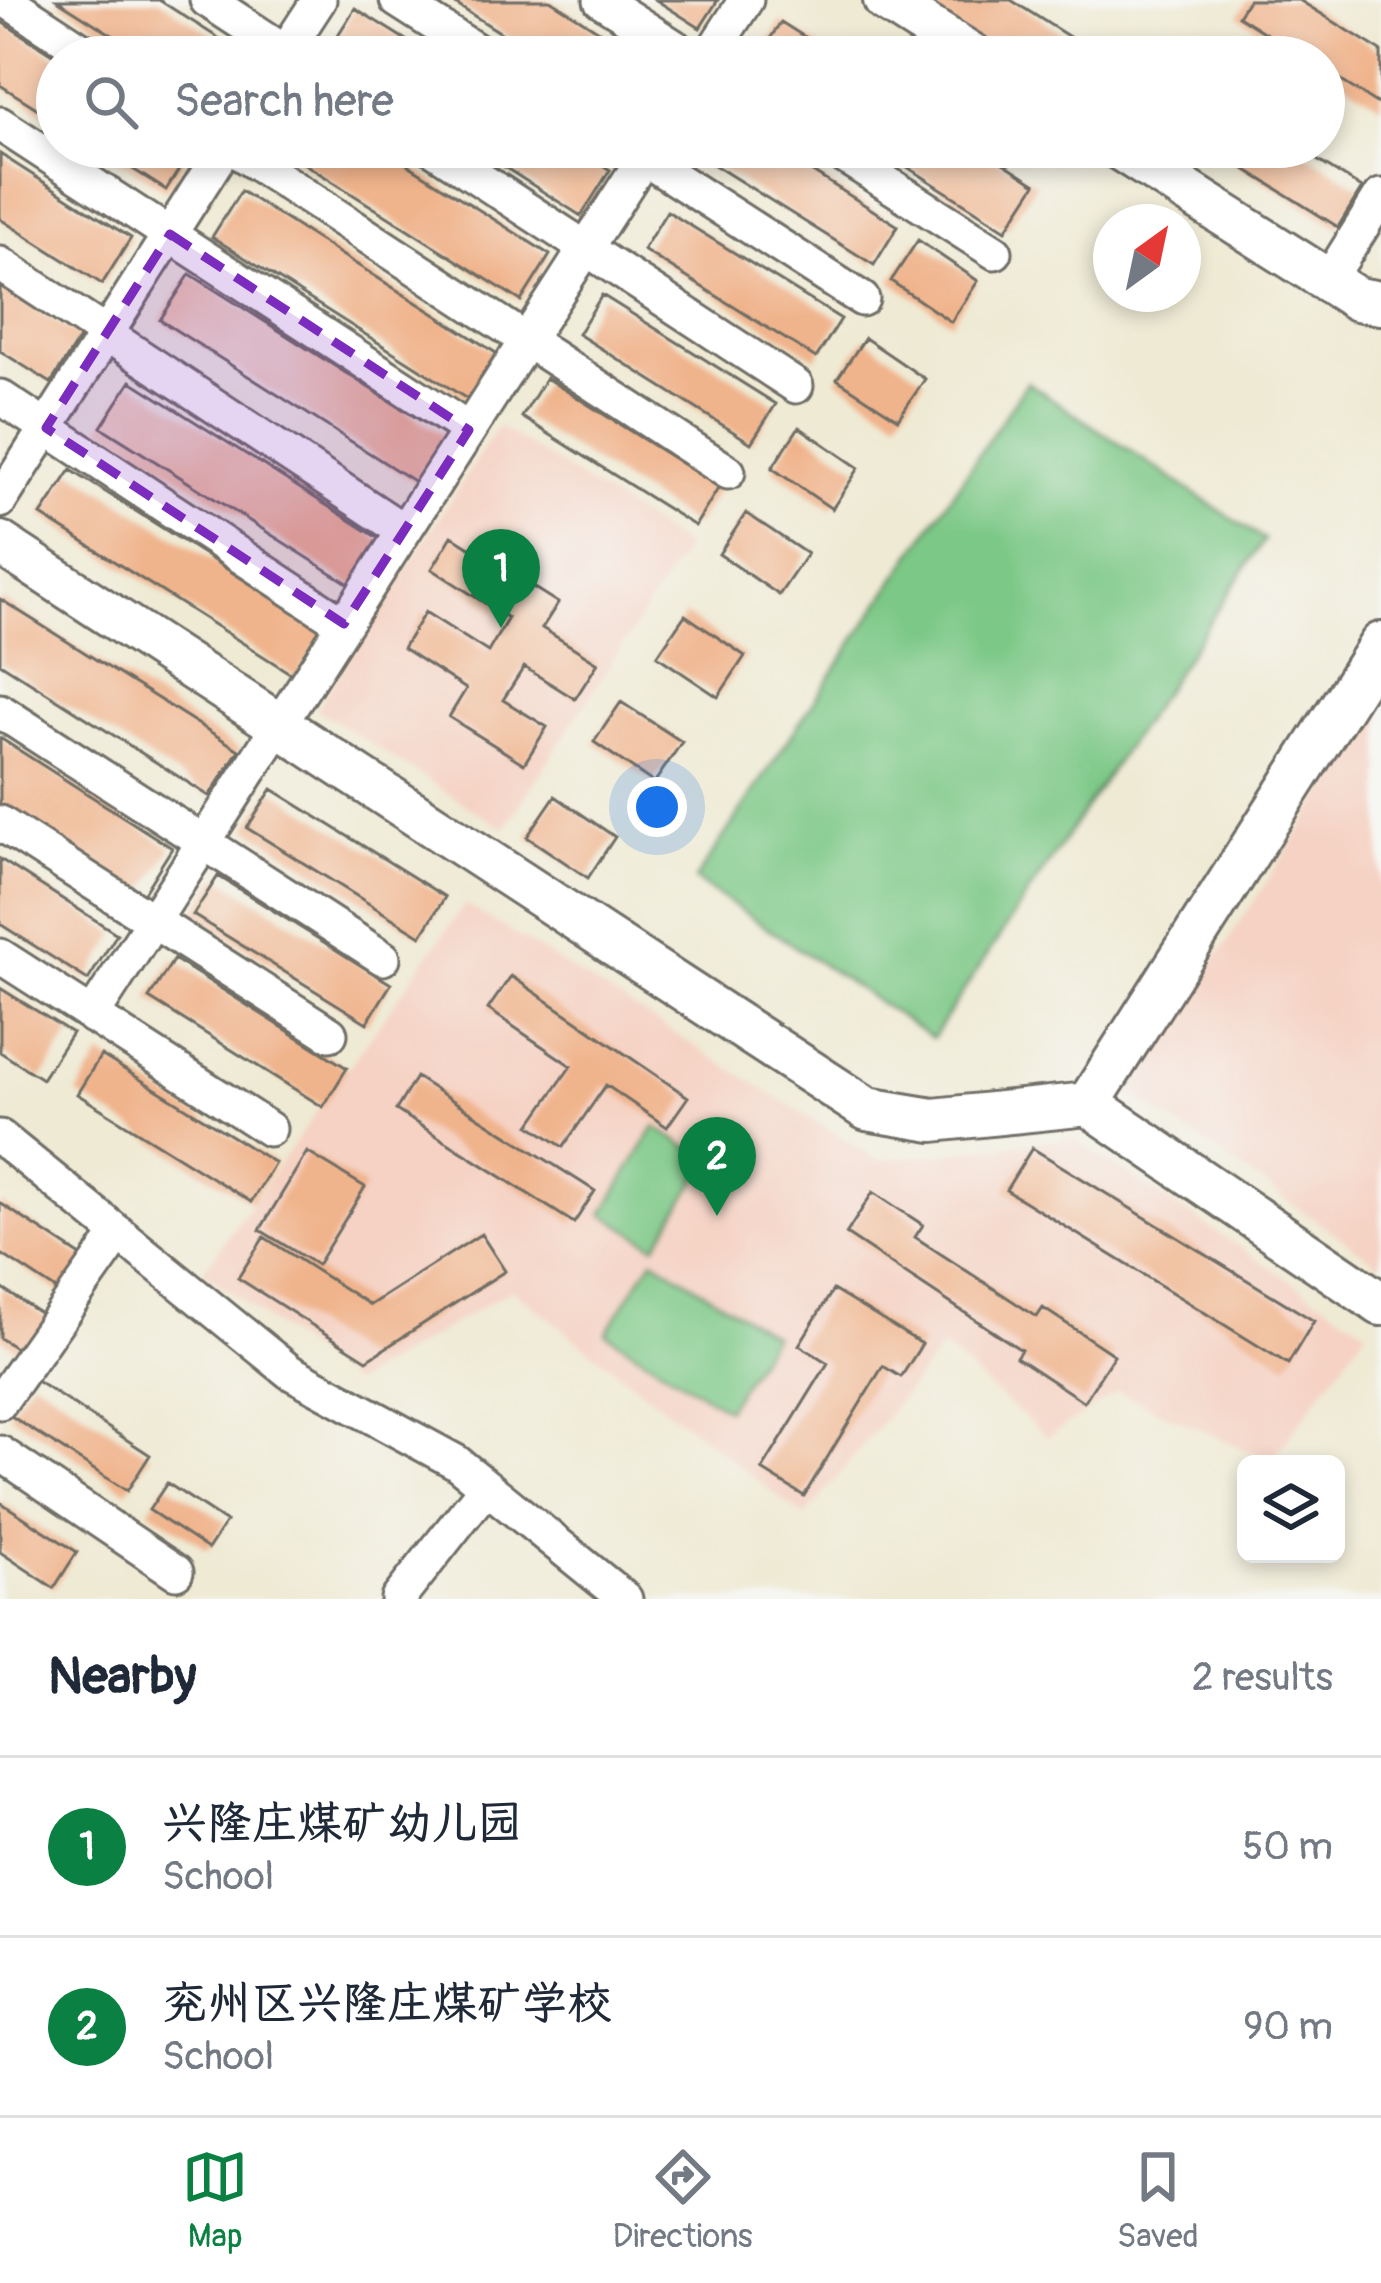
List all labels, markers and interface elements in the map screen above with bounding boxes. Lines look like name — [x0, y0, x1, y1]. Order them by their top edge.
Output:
search box — [36, 36, 1345, 168]
icon: search — [78, 69, 144, 135]
text: Search here — [174, 74, 394, 130]
north arrow — [1093, 204, 1201, 312]
pin: 1 — [462, 529, 540, 628]
your location — [627, 777, 687, 837]
pin: 2 — [678, 1117, 756, 1216]
map controls — [1237, 1455, 1345, 1563]
button: layers — [1237, 1455, 1345, 1563]
text: Nearby — [48, 1645, 196, 1709]
text: 2 results — [1192, 1653, 1333, 1702]
text: 兴隆庄煤矿幼儿园 — [162, 1796, 522, 1852]
text: 1 — [79, 1822, 95, 1871]
text: 50 m — [1242, 1822, 1333, 1871]
text: School — [162, 1852, 274, 1901]
text: 兖州区兴隆庄煤矿学校 — [162, 1976, 612, 2032]
text: 2 — [76, 2002, 98, 2051]
text: 90 m — [1243, 2002, 1333, 2051]
text: School — [162, 2032, 274, 2081]
tab: Map — [182, 2144, 248, 2257]
tab: Directions — [613, 2144, 753, 2257]
tab: Saved — [1117, 2144, 1199, 2257]

